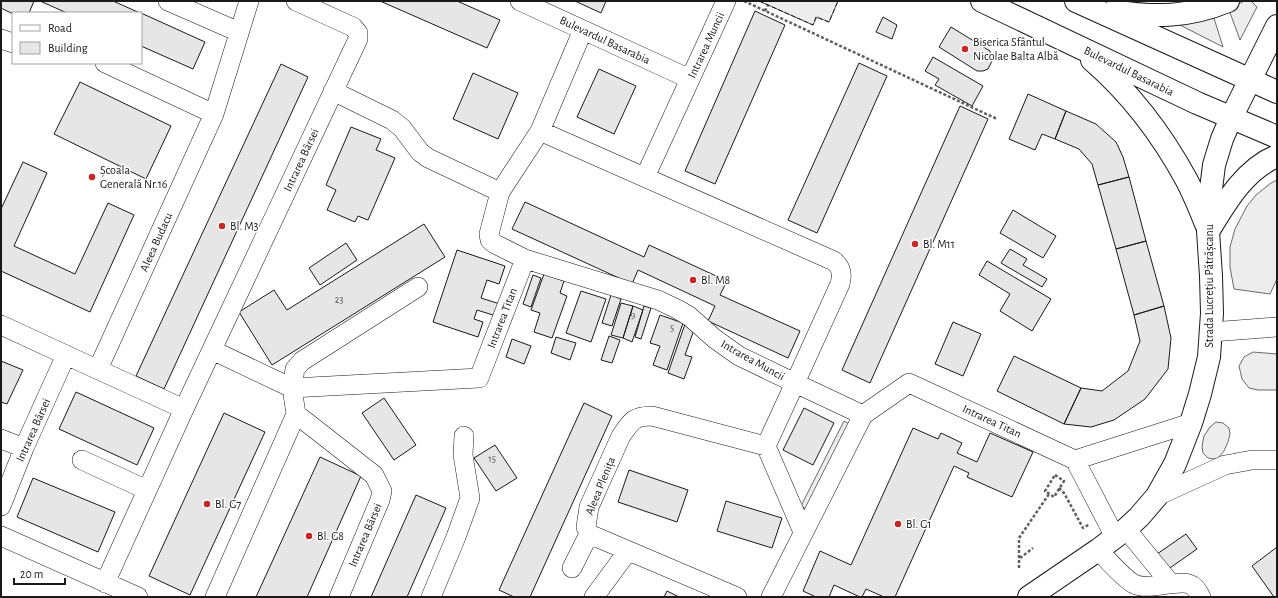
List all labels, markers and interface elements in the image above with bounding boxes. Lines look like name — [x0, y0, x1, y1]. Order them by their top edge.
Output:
street label: Intrarea Muncii — [686, 10, 726, 80]
legend — [12, 12, 142, 64]
street label: Bulevardul Basarabia — [558, 14, 652, 66]
text: Road — [48, 22, 72, 34]
place label: Biserica Sfântul Nicolae Balta Albă — [973, 36, 1059, 62]
text: Building — [48, 42, 88, 54]
marker: Biserica Sfântul Nicolae Balta Albă — [960, 44, 970, 54]
street label: Bulevardul Basarabia — [1082, 44, 1176, 98]
street label: Intrarea Bârsei — [281, 127, 321, 193]
place label: Școala Generală Nr.16 — [100, 164, 168, 190]
marker: Școala Generală Nr.16 — [87, 172, 97, 182]
street label: Aleea Budacu — [138, 211, 174, 273]
place label: Bl. M3 — [230, 220, 259, 232]
marker: Bl. M3 — [217, 221, 227, 231]
street label: Strada Lucrețiu Pătrășcanu — [1203, 224, 1217, 348]
place label: Bl. M11 — [923, 238, 955, 250]
marker: Bl. M11 — [910, 239, 920, 249]
place label: Bl. M8 — [701, 274, 731, 286]
marker: Bl. M8 — [688, 275, 698, 285]
street label: Intrarea Titan — [485, 286, 519, 350]
house number: 23 — [335, 295, 343, 305]
house number: 9 — [631, 310, 636, 320]
house number: 5 — [670, 323, 674, 333]
street label: Intrarea Muncii — [719, 338, 787, 382]
street label: Intrarea Bârsei — [14, 397, 52, 463]
street label: Intrarea Titan — [961, 402, 1023, 440]
house number: 15 — [488, 454, 496, 464]
street label: Aleea Plenița — [583, 455, 619, 518]
place label: Bl. G7 — [215, 498, 241, 510]
marker: Bl. G7 — [202, 499, 212, 509]
street label: Intrarea Bârsei — [346, 501, 384, 569]
place label: Bl. G1 — [906, 518, 931, 530]
marker: Bl. G1 — [893, 519, 903, 529]
place label: Bl. G8 — [317, 530, 344, 542]
marker: Bl. G8 — [304, 531, 314, 541]
scale bar — [14, 560, 65, 586]
text: 20 m — [20, 568, 43, 580]

